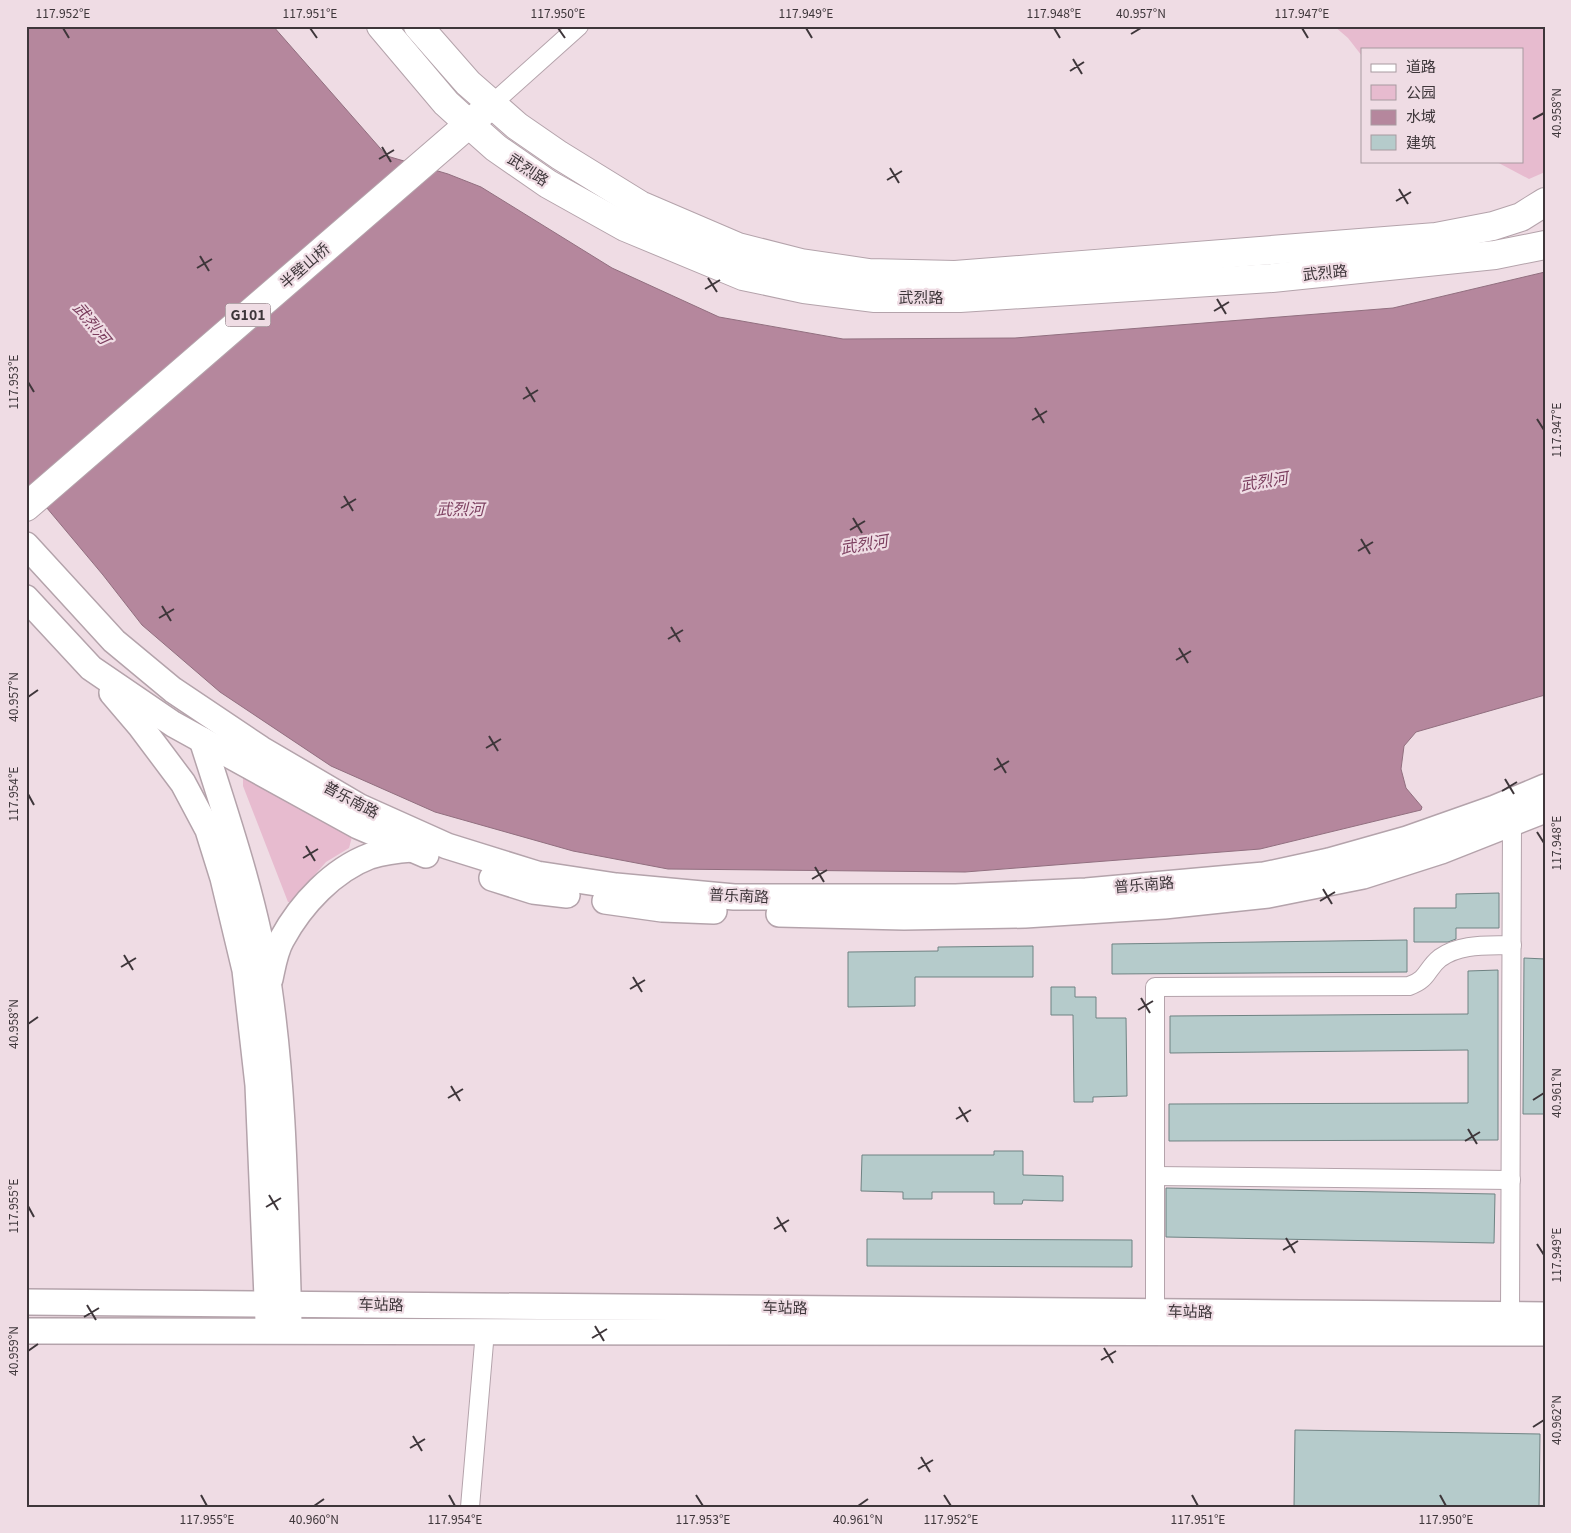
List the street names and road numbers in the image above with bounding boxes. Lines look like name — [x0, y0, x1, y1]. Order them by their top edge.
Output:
street label: 武烈路 — [504, 147, 553, 190]
street label: 半壁山桥 — [274, 237, 334, 292]
street label: 武烈路 — [1301, 259, 1348, 284]
street label: 武烈路 — [898, 286, 944, 307]
road number: G101 — [226, 304, 270, 326]
street label: 普乐南路 — [320, 775, 383, 822]
street label: 普乐南路 — [1113, 870, 1175, 897]
street label: 普乐南路 — [709, 882, 770, 907]
street label: 车站路 — [358, 1293, 404, 1314]
street label: 车站路 — [762, 1296, 808, 1317]
street label: 车站路 — [1167, 1300, 1213, 1321]

